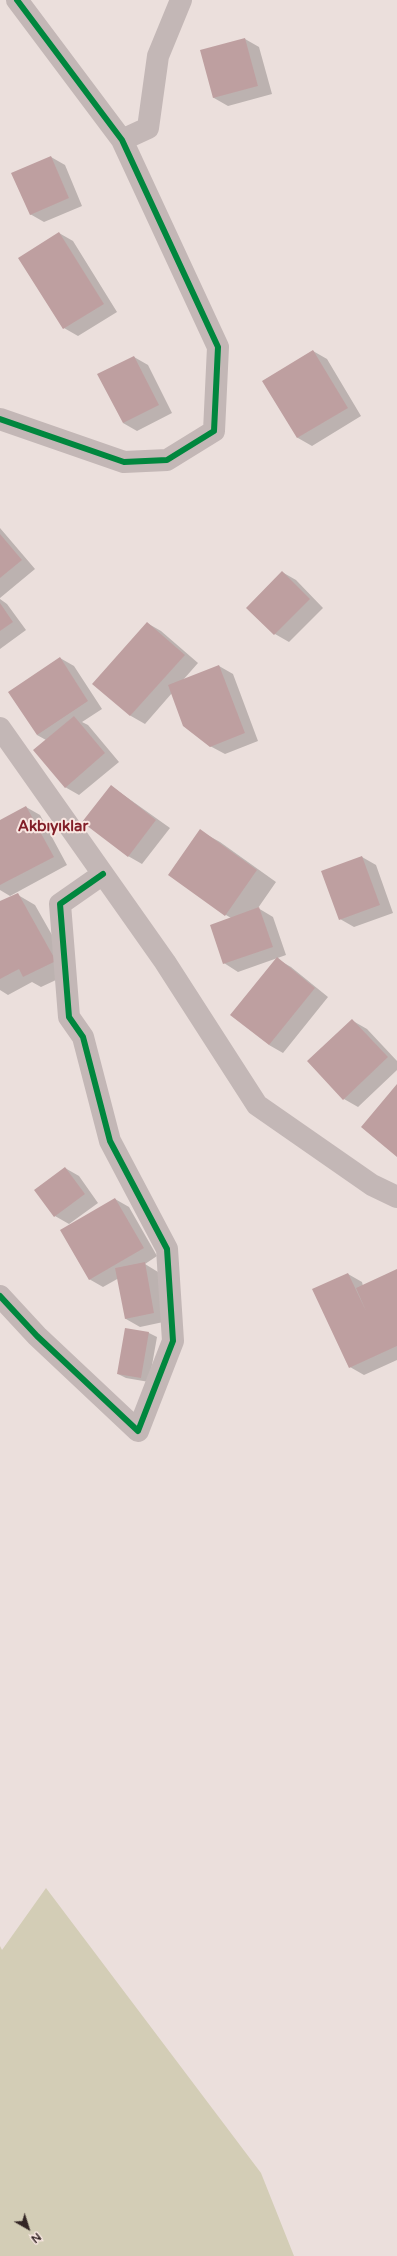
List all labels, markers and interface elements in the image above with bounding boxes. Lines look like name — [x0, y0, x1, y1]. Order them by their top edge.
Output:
district label: Akbıyıklar — [18, 818, 88, 836]
north arrow — [8, 2208, 48, 2248]
text: N — [28, 2230, 43, 2246]

